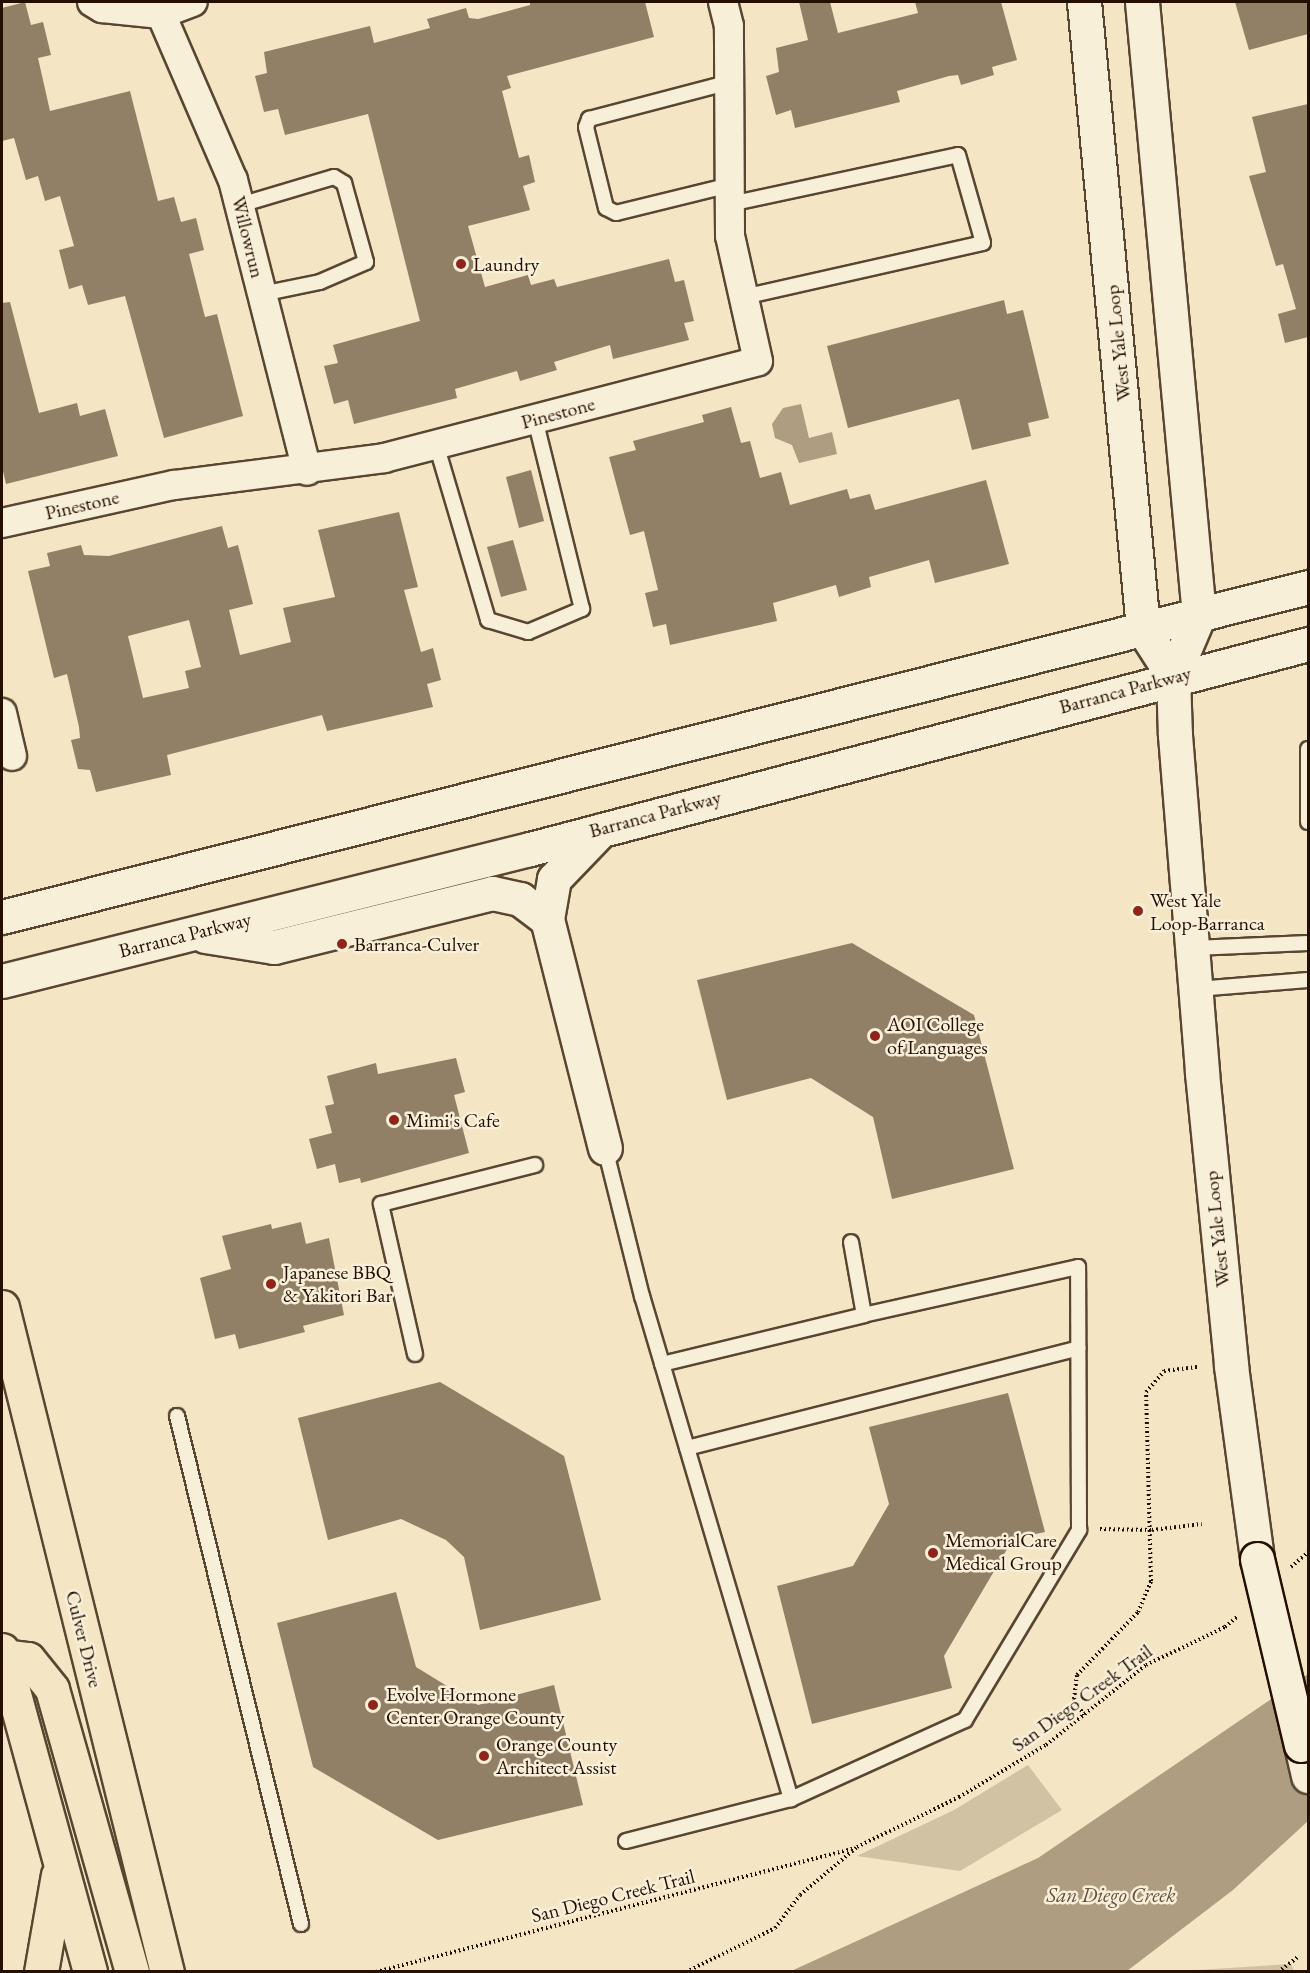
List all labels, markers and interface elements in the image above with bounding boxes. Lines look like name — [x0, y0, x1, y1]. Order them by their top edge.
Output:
street label: Willowrun — [226, 194, 270, 280]
place label: Laundry — [473, 252, 539, 276]
marker: Laundry — [454, 257, 468, 271]
street label: West Yale Loop — [1100, 284, 1136, 402]
street label: Pinestone — [519, 392, 597, 434]
street label: Pinestone — [43, 485, 121, 525]
street label: Barranca Parkway — [1056, 661, 1194, 719]
street label: Barranca Parkway — [586, 785, 724, 843]
place label: West Yale Loop-Barranca — [1150, 888, 1265, 935]
marker: West Yale Loop-Barranca — [1131, 904, 1145, 918]
street label: Barranca Parkway — [116, 907, 254, 963]
place label: Barranca-Culver — [354, 932, 479, 956]
marker: Barranca-Culver — [335, 937, 349, 951]
place label: AOI College of Languages — [887, 1012, 988, 1059]
marker: AOI College of Languages — [868, 1029, 882, 1043]
place label: Mimi's Cafe — [406, 1108, 500, 1132]
marker: Mimi's Cafe — [387, 1113, 401, 1127]
street label: West Yale Loop — [1199, 1170, 1235, 1288]
place label: Japanese BBQ & Yakitori Bar — [283, 1260, 392, 1307]
marker: Japanese BBQ & Yakitori Bar — [264, 1277, 278, 1291]
place label: MemorialCare Medical Group — [945, 1529, 1062, 1576]
marker: MemorialCare Medical Group — [926, 1546, 940, 1560]
street label: Culver Drive — [60, 1588, 108, 1690]
street label: San Diego Creek Trail — [1007, 1639, 1157, 1757]
place label: Evolve Hormone Center Orange County — [386, 1682, 565, 1729]
marker: Evolve Hormone Center Orange County — [364, 1696, 382, 1714]
place label: Orange County Architect Assist — [496, 1732, 617, 1779]
marker: Orange County Architect Assist — [477, 1749, 491, 1763]
street label: San Diego Creek Trail — [529, 1864, 697, 1928]
water label: San Diego Creek — [1046, 1882, 1176, 1908]

